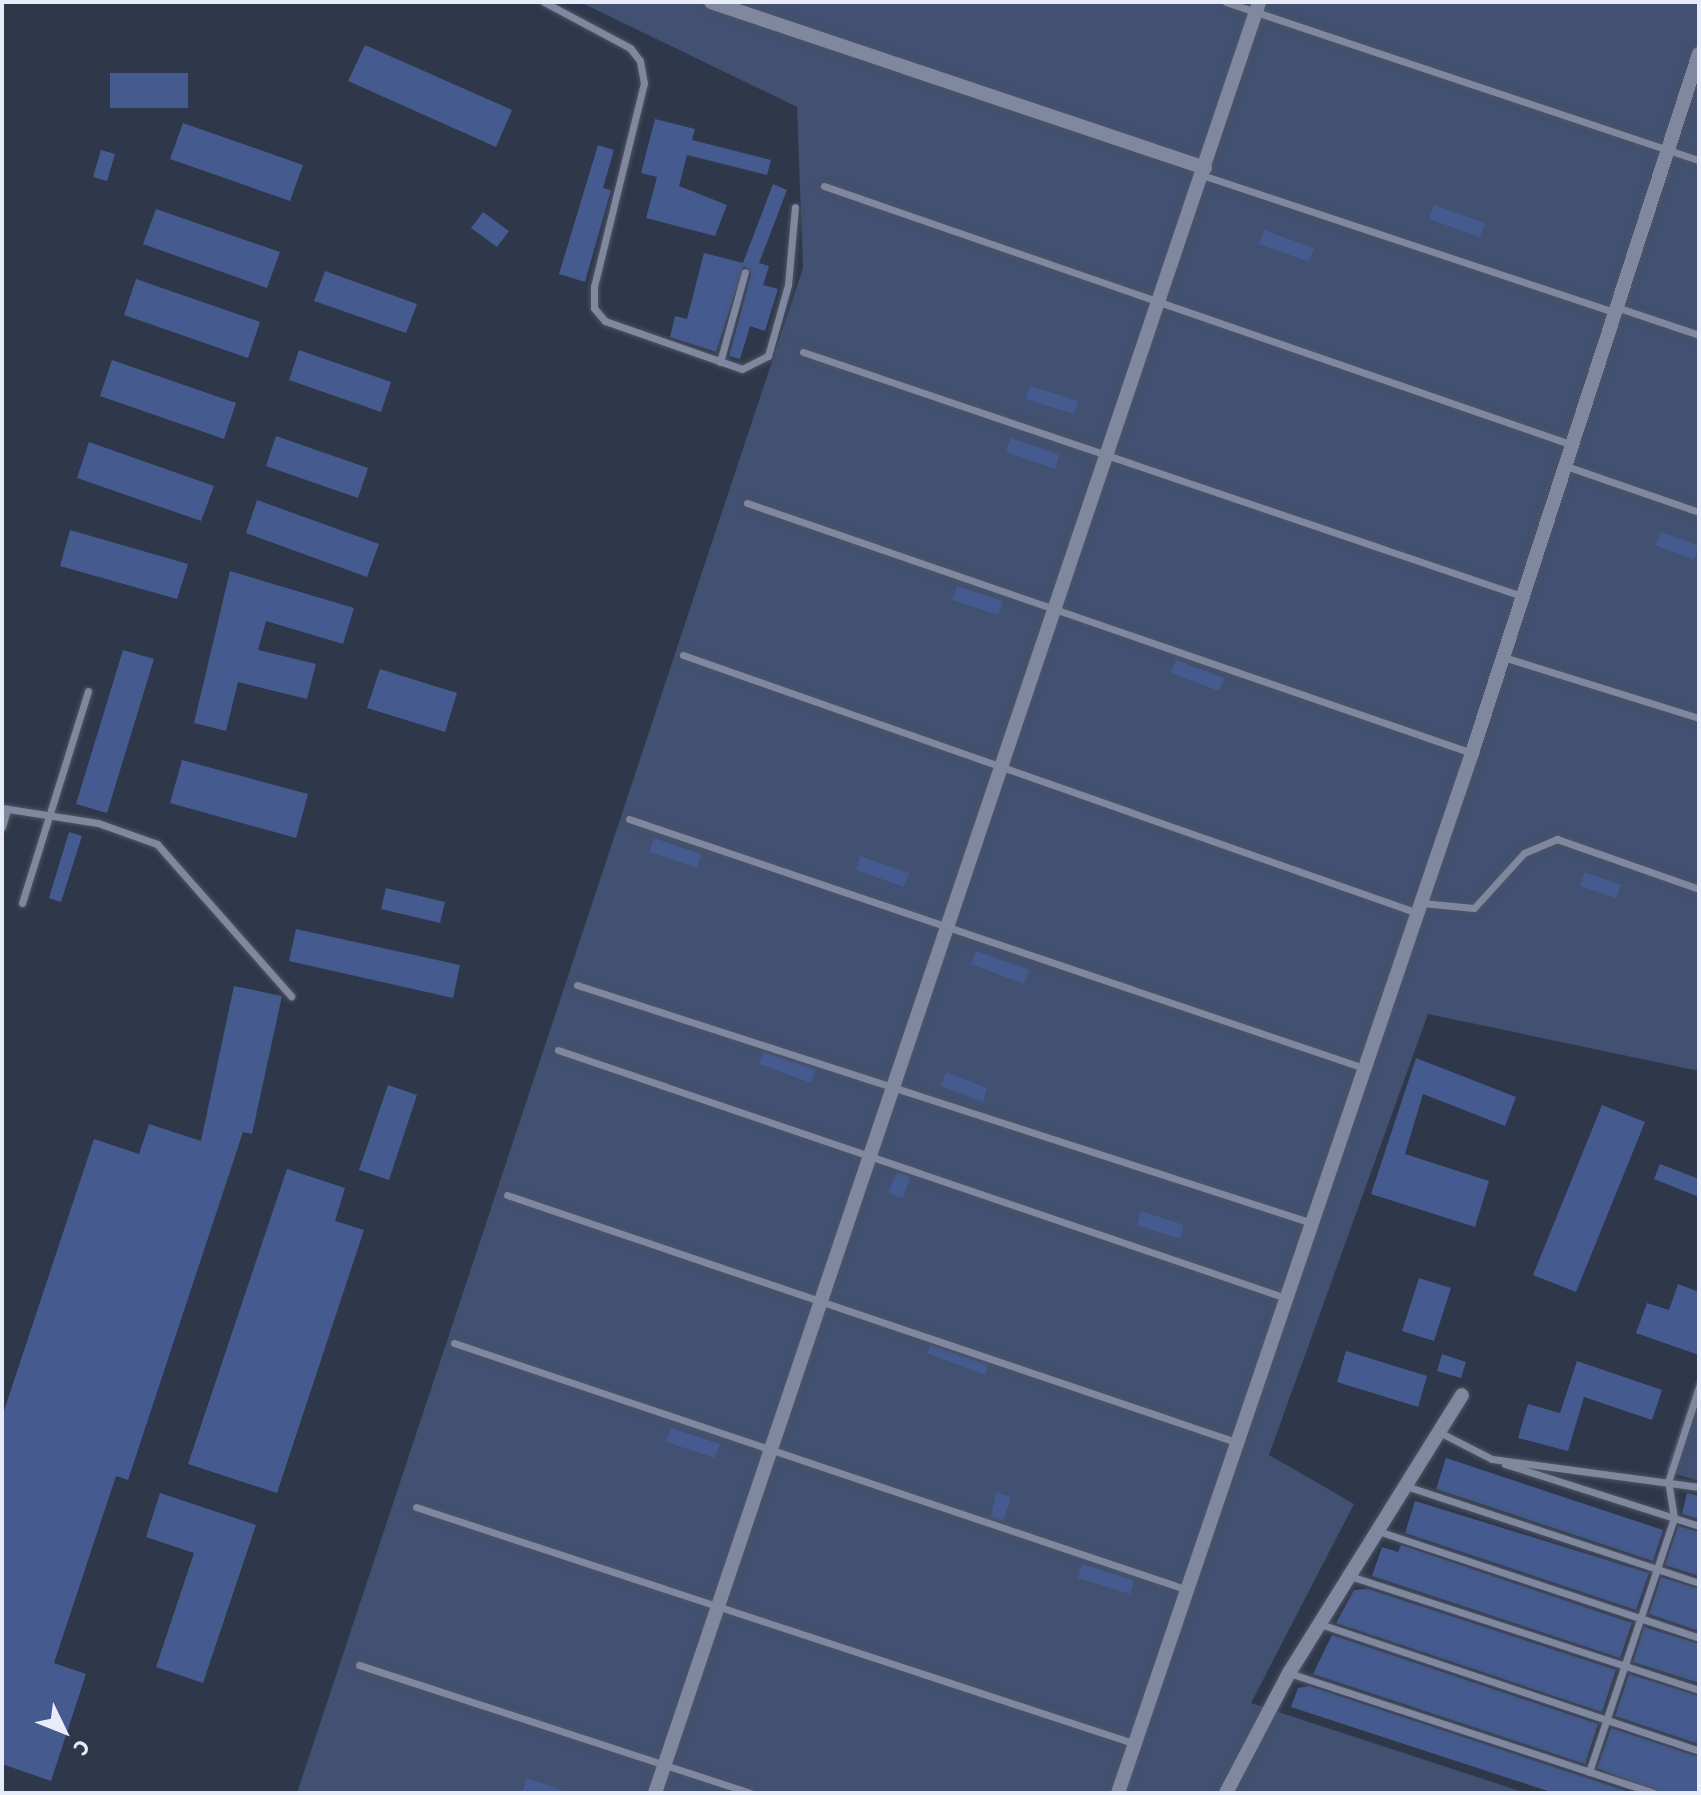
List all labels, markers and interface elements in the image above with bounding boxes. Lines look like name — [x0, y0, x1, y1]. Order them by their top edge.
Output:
north arrow — [24, 1691, 104, 1771]
text: С — [65, 1732, 98, 1763]

